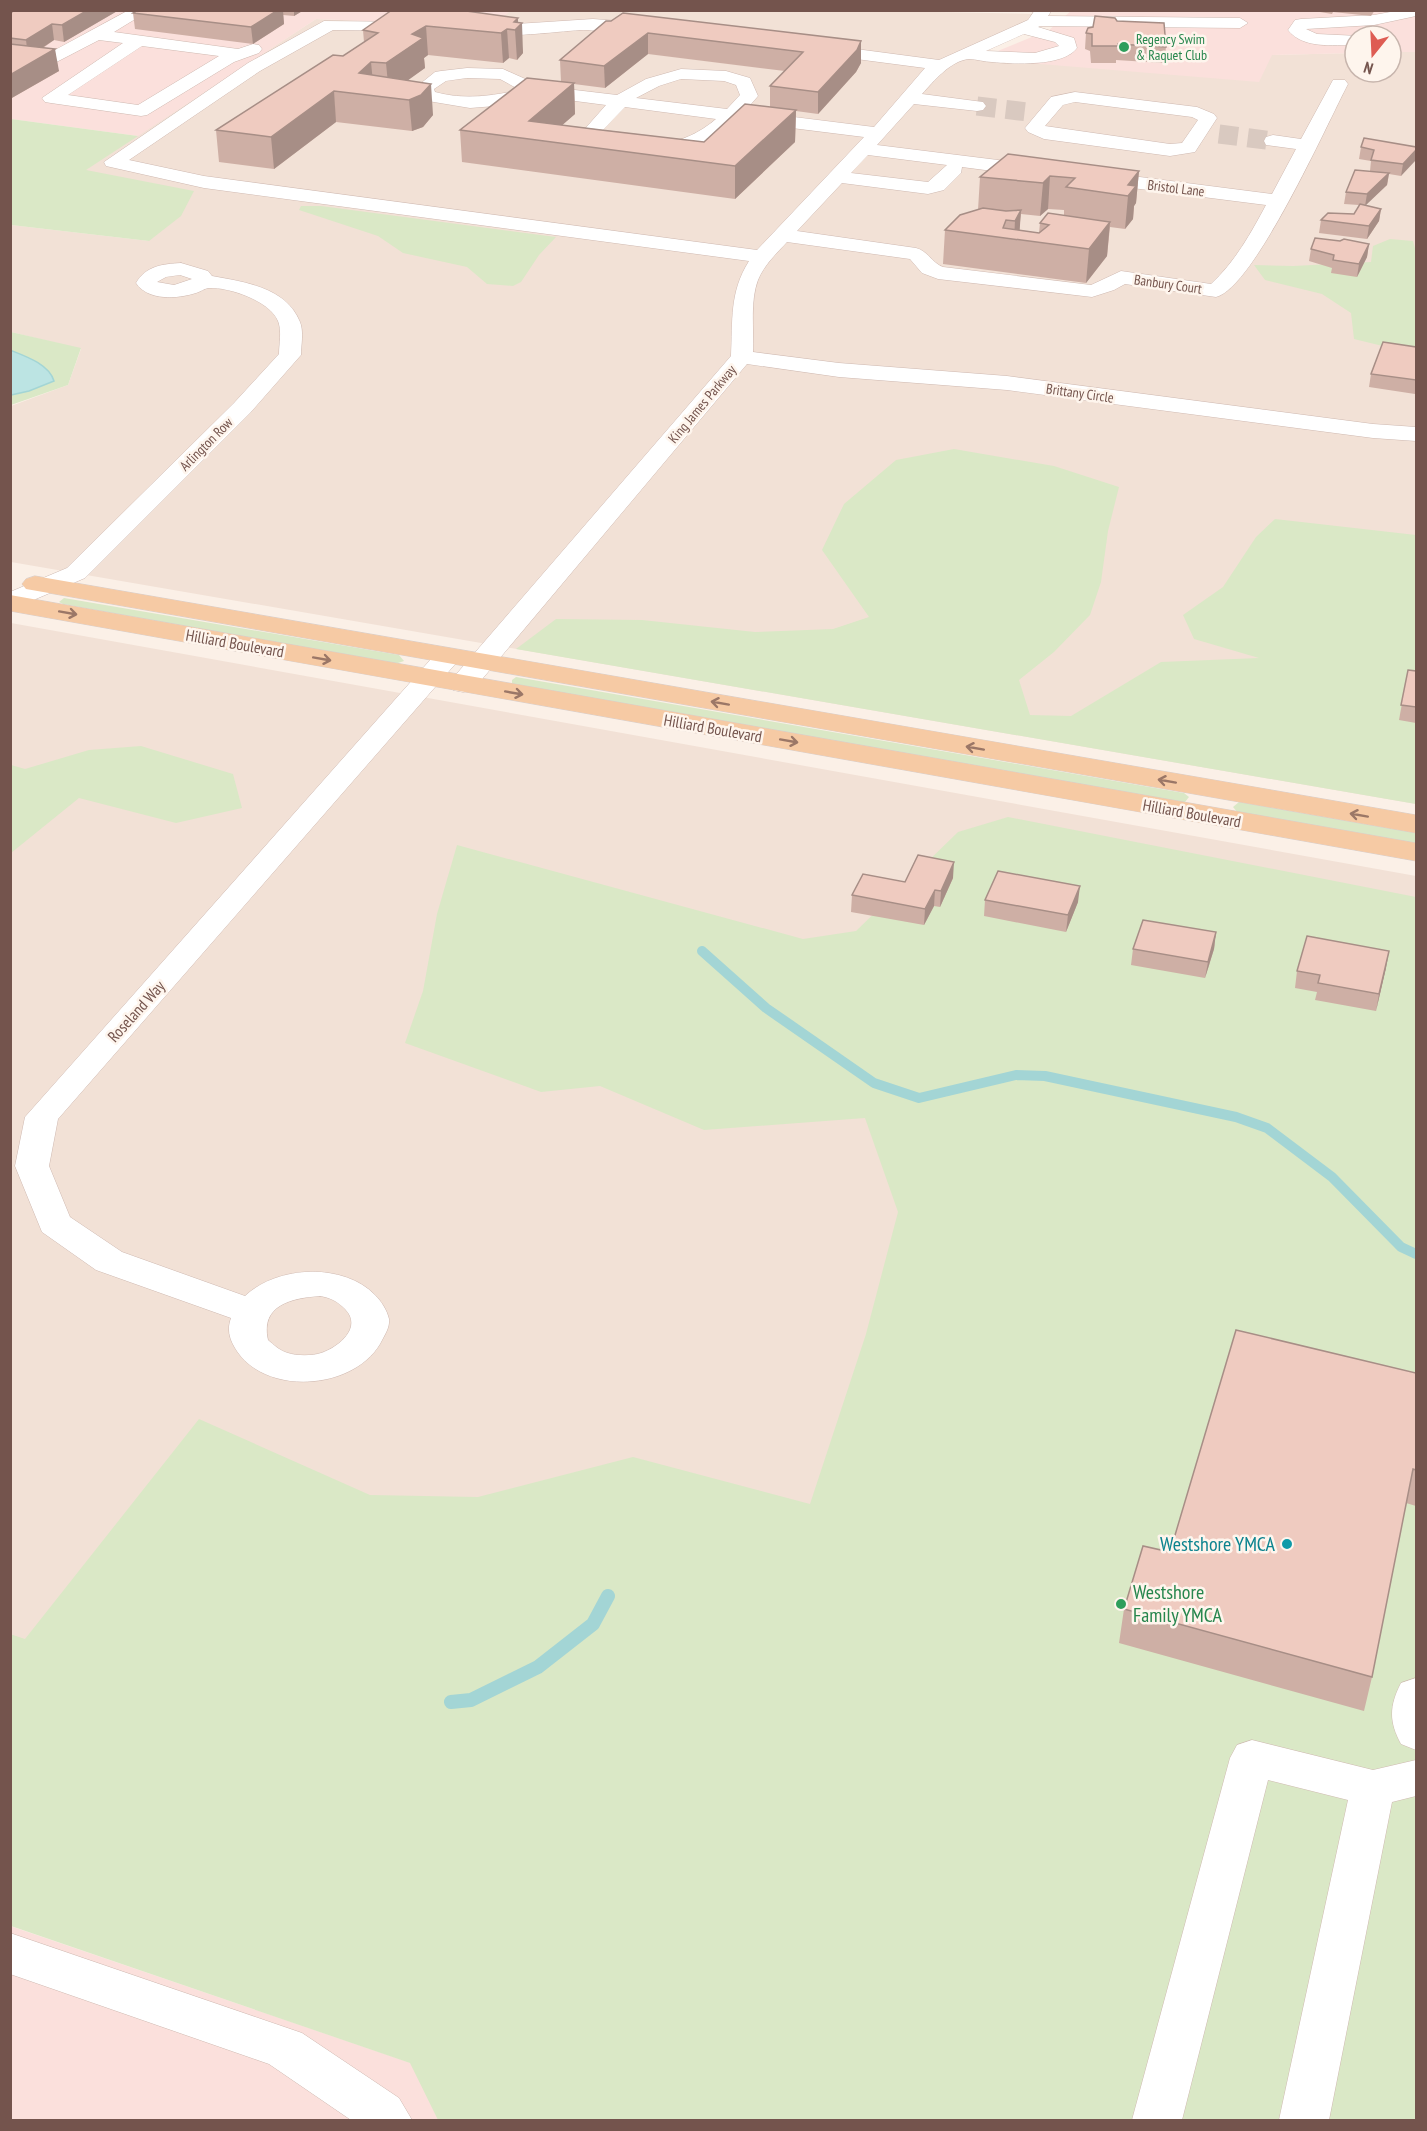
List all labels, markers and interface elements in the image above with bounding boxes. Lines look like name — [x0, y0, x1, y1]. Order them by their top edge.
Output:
north arrow — [1343, 24, 1403, 84]
place label: Regency Swim & Raquet Club — [1136, 30, 1207, 64]
marker: Regency Swim & Raquet Club — [1117, 40, 1131, 54]
text: N — [1361, 57, 1376, 79]
street label: Bristol Lane — [1146, 176, 1206, 200]
street label: Banbury Court — [1133, 270, 1203, 298]
street label: King James Parkway — [664, 361, 740, 447]
street label: Brittany Circle — [1045, 379, 1115, 407]
street label: Arlington Row — [176, 413, 237, 474]
one-way arrow — [58, 608, 77, 619]
street label: Hilliard Boulevard — [184, 625, 286, 661]
one-way arrow — [312, 654, 331, 665]
one-way arrow — [504, 688, 523, 699]
one-way arrow — [711, 697, 731, 708]
street label: Hilliard Boulevard — [662, 710, 764, 746]
one-way arrow — [778, 736, 798, 747]
one-way arrow — [965, 742, 985, 753]
one-way arrow — [1157, 775, 1177, 786]
street label: Hilliard Boulevard — [1141, 795, 1243, 831]
one-way arrow — [1349, 809, 1369, 820]
street label: Roseland Way — [103, 976, 169, 1046]
place label: Westshore YMCA — [1160, 1531, 1276, 1557]
marker: Westshore YMCA — [1280, 1537, 1294, 1551]
place label: Westshore Family YMCA — [1133, 1579, 1222, 1628]
marker: Westshore Family YMCA — [1114, 1597, 1128, 1611]

